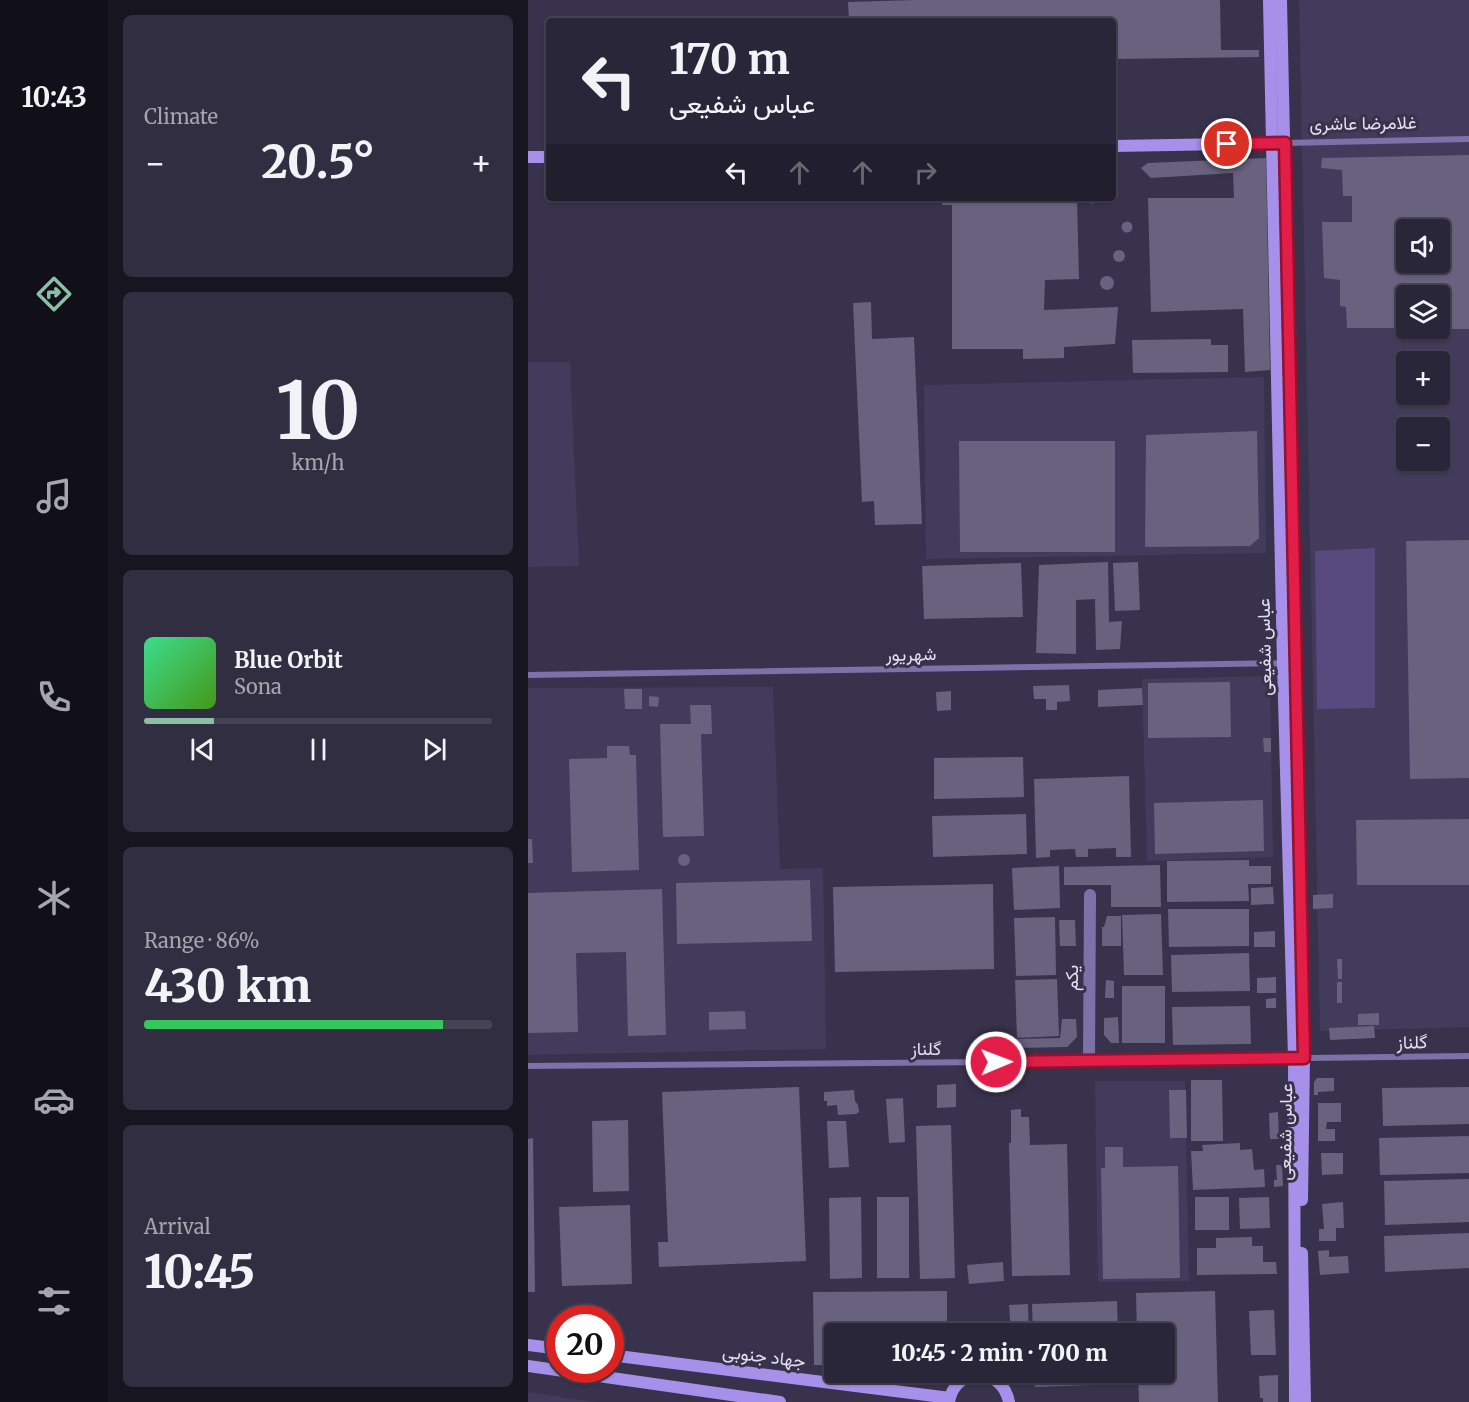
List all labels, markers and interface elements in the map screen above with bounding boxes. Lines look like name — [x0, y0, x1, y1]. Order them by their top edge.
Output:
text: 170 m — [669, 33, 790, 85]
icon: left — [570, 42, 648, 120]
text: 10:43 — [21, 80, 87, 114]
text: عباس شفیعی — [669, 86, 815, 120]
text: Climate — [144, 104, 218, 129]
street label: غلامرضا عاشری — [1309, 111, 1417, 135]
pin — [1201, 118, 1252, 169]
icon: arrive — [1210, 127, 1243, 160]
text: 20.5° — [261, 134, 375, 190]
text: − — [144, 143, 166, 184]
text: + — [470, 143, 492, 184]
icon: left — [720, 156, 753, 189]
icon: ahead — [783, 156, 816, 189]
icon: ahead — [846, 156, 879, 189]
icon: right — [909, 156, 942, 189]
map controls — [1396, 219, 1450, 471]
button: sound — [1396, 219, 1450, 273]
icon: directions — [33, 273, 75, 315]
button: layers — [1396, 285, 1450, 339]
button: + — [1396, 351, 1450, 405]
text: 10 — [276, 362, 360, 460]
button: − — [1396, 417, 1450, 471]
text: km/h — [292, 450, 344, 475]
icon: music — [33, 475, 75, 517]
street label: عباس شفیعی — [1252, 598, 1276, 696]
street label: شهریور — [884, 642, 937, 666]
text: Blue Orbit — [234, 646, 343, 674]
text: Sona — [234, 674, 282, 699]
icon: phone — [33, 676, 75, 718]
icon: previous — [186, 733, 219, 766]
icon: pause — [302, 733, 335, 766]
icon: next — [418, 733, 451, 766]
icon: climate — [33, 877, 75, 919]
text: Range · 86% — [144, 928, 260, 953]
text: 430 km — [144, 958, 311, 1014]
street label: یکم — [1060, 965, 1084, 991]
position arrow — [964, 1030, 1028, 1094]
street label: گلناز — [1395, 1030, 1428, 1054]
street label: گلناز — [910, 1037, 941, 1060]
icon: car — [33, 1079, 75, 1121]
street label: عباس شفیعی — [1273, 1083, 1297, 1181]
text: Arrival — [144, 1214, 211, 1239]
text: 10:45 — [144, 1244, 255, 1300]
icon: filters — [33, 1280, 75, 1322]
speed limit sign: 20 — [546, 1305, 624, 1383]
text: 10:45 · 2 min · 700 m — [892, 1339, 1107, 1367]
street label: جهاد جنوبی — [721, 1340, 807, 1372]

